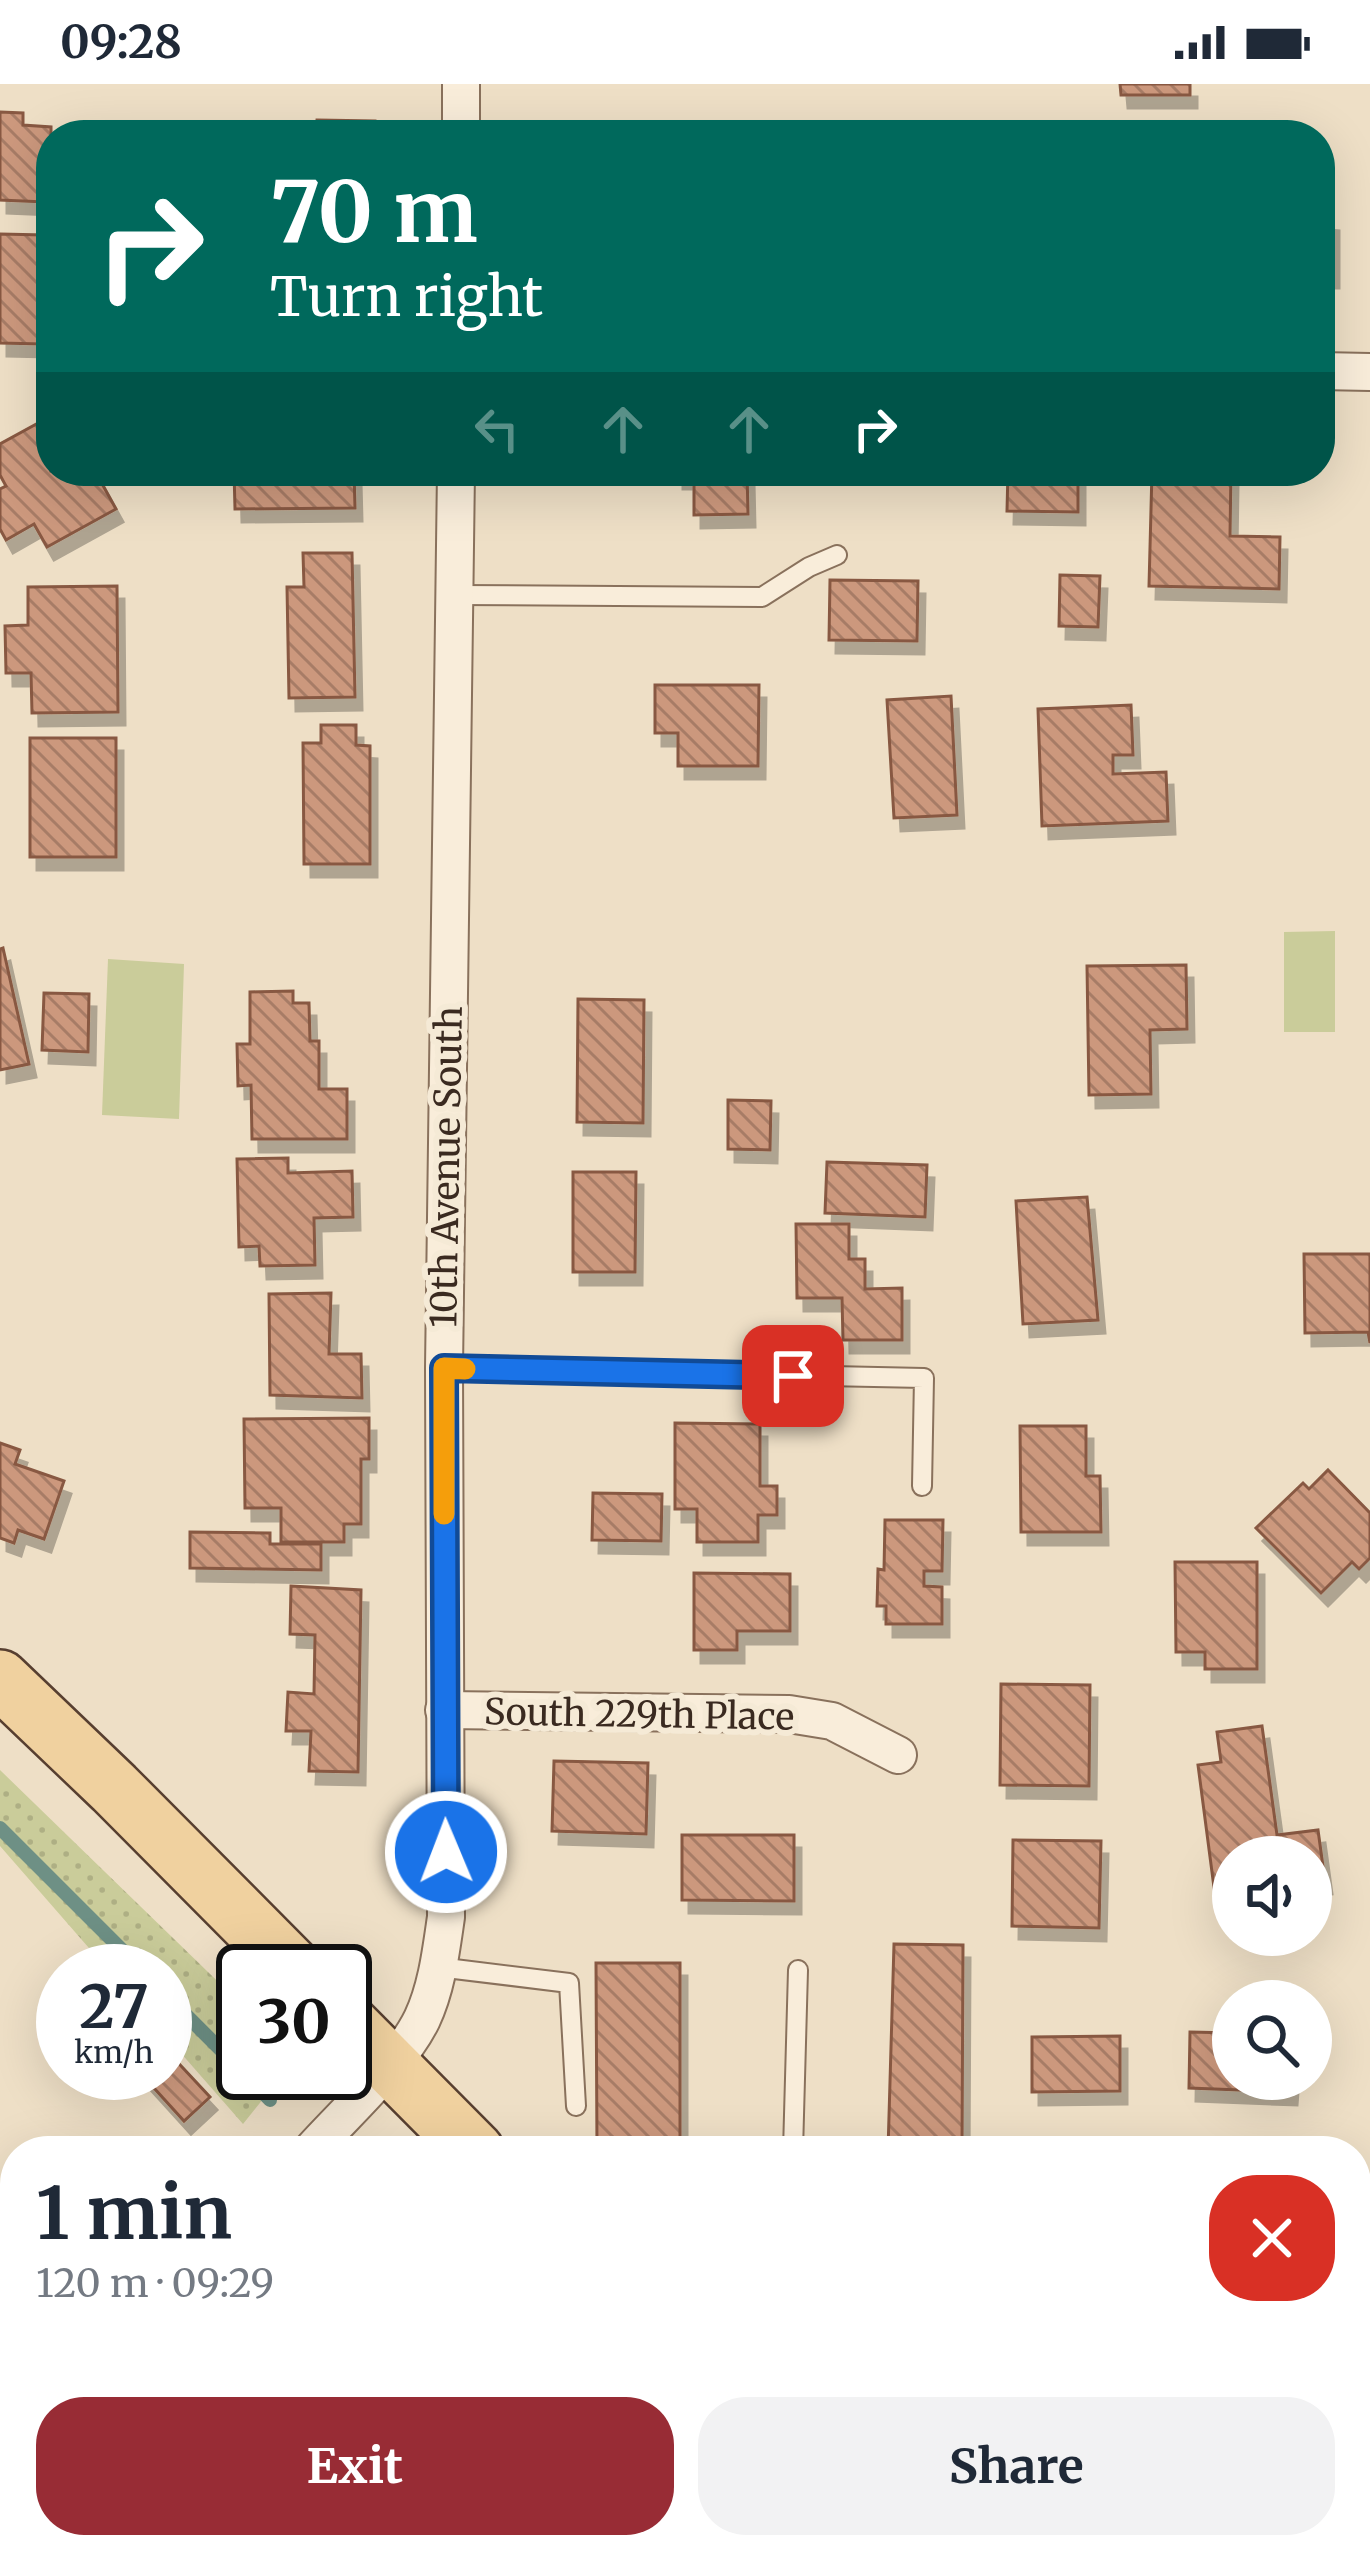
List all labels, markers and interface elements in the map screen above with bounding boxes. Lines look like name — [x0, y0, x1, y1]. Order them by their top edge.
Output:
text: 09:28 — [60, 14, 182, 70]
text: 70 m — [270, 159, 478, 265]
icon: right — [72, 168, 228, 324]
text: Turn right — [270, 263, 543, 331]
icon: left — [464, 396, 530, 462]
icon: ahead — [590, 396, 656, 462]
icon: ahead — [716, 396, 782, 462]
icon: right — [842, 396, 908, 462]
street label: 10th Avenue South — [421, 1006, 472, 1328]
pin — [742, 1325, 844, 1427]
icon: arrive — [760, 1343, 826, 1409]
street label: South 229th Place — [483, 1689, 795, 1740]
position arrow — [383, 1789, 509, 1915]
map controls — [1212, 1836, 1332, 2100]
button: sound — [1212, 1836, 1332, 1956]
speed limit sign: 30 — [216, 1944, 372, 2100]
text: 27 — [79, 1969, 149, 2044]
button: search — [1212, 1980, 1332, 2100]
text: km/h — [74, 2033, 154, 2071]
text: 1 min — [36, 2168, 232, 2259]
button: close — [1209, 2175, 1335, 2301]
text: 120 m · 09:29 — [36, 2259, 274, 2308]
button: Exit — [36, 2397, 674, 2535]
button: Share — [698, 2397, 1335, 2535]

